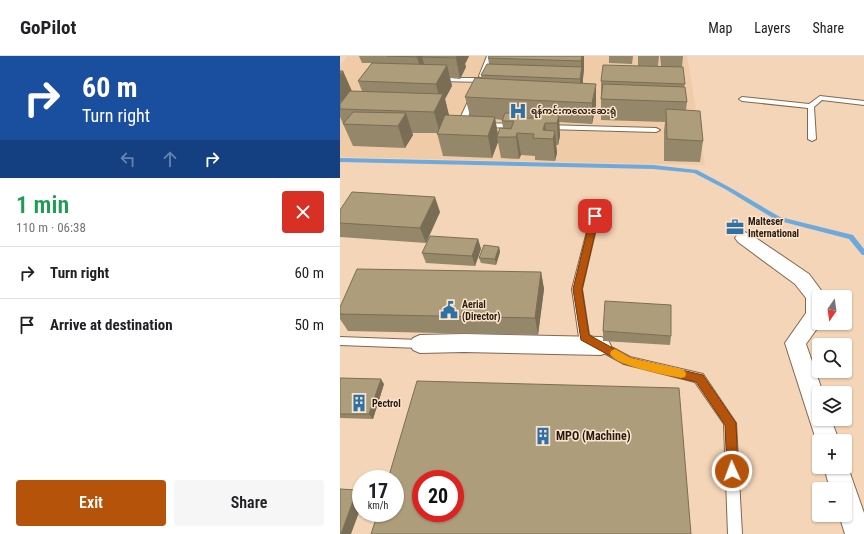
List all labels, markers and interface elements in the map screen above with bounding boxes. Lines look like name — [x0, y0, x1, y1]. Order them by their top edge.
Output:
text: GoPilot — [20, 16, 76, 39]
text: Map — [708, 20, 732, 36]
text: Layers — [754, 20, 791, 36]
text: Share — [813, 20, 844, 36]
text: 60 m — [82, 71, 138, 104]
icon: right — [16, 72, 68, 124]
hospital icon: ရန်ကင်းကလေးဆေးရုံ — [508, 101, 528, 121]
text: Turn right — [82, 105, 150, 126]
place label: ရန်ကင်းကလေးဆေးရုံ — [531, 105, 616, 118]
icon: left — [117, 148, 139, 170]
icon: ahead — [159, 148, 181, 170]
icon: right — [201, 148, 223, 170]
text: 1 min — [16, 191, 69, 219]
button: close — [282, 191, 324, 233]
pin — [578, 199, 612, 233]
icon: arrive — [584, 205, 606, 227]
place label: Malteser International — [748, 216, 799, 239]
office icon: Malteser International — [725, 217, 745, 237]
text: 110 m · 06:38 — [16, 220, 86, 235]
icon: right — [16, 262, 38, 284]
text: Turn right — [50, 264, 109, 282]
text: 60 m — [294, 264, 324, 282]
north arrow — [812, 290, 852, 330]
map controls — [812, 290, 852, 522]
place label: Aerial (Director) — [462, 299, 500, 323]
public building icon: Aerial (Director) — [439, 300, 459, 320]
icon: arrive — [16, 314, 38, 336]
text: Arrive at destination — [50, 316, 173, 334]
text: 50 m — [294, 316, 324, 334]
button: search — [812, 338, 852, 378]
button: layers — [812, 386, 852, 426]
building icon: Pectrol — [349, 393, 369, 413]
place label: Pectrol — [372, 398, 401, 409]
building icon: MPO (Machine) — [533, 426, 553, 446]
place label: MPO (Machine) — [556, 429, 631, 443]
button: + — [812, 434, 852, 474]
position arrow — [711, 450, 753, 492]
speed limit sign: 20 — [412, 470, 464, 522]
text: 17 — [368, 479, 388, 503]
button: Exit — [16, 480, 166, 526]
button: Share — [174, 480, 324, 526]
button: − — [812, 482, 852, 522]
text: km/h — [368, 500, 388, 511]

